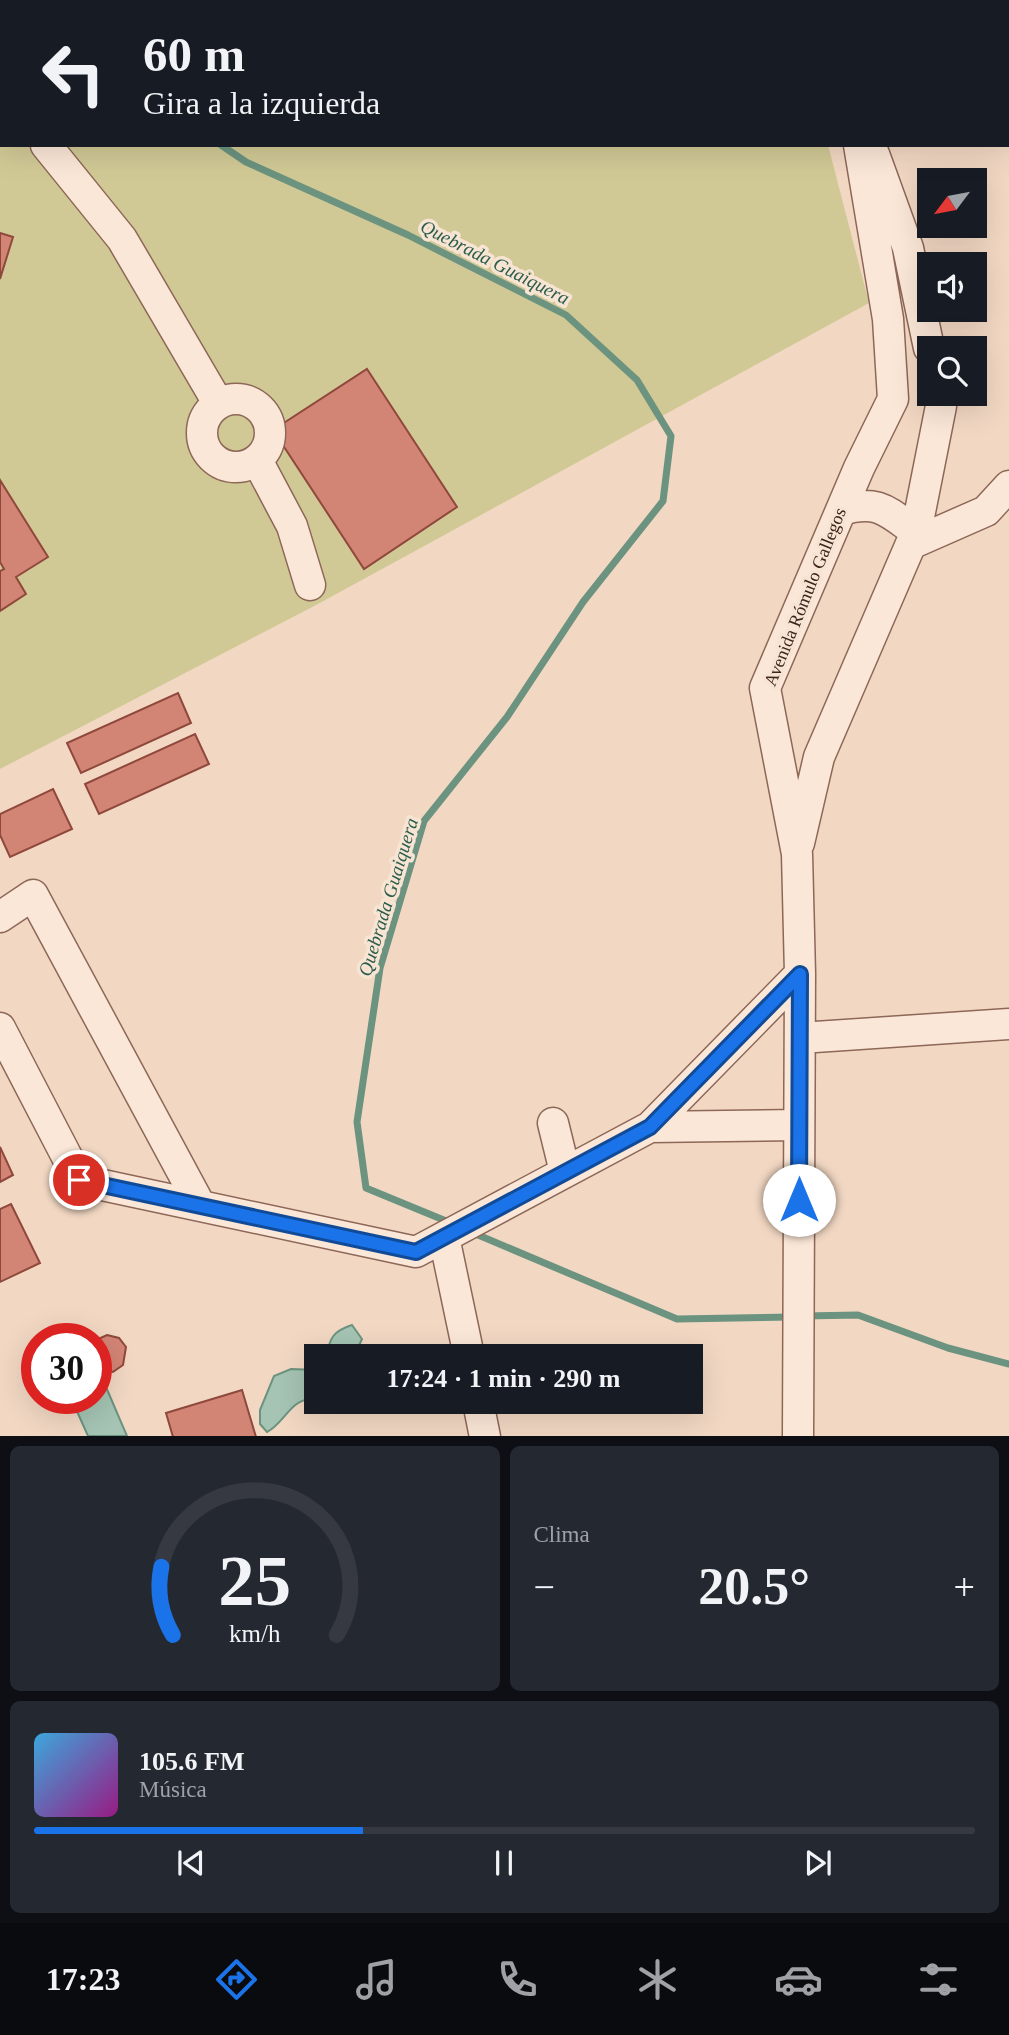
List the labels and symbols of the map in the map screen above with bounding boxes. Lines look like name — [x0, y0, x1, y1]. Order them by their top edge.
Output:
north arrow — [917, 168, 987, 238]
water label: Quebrada Guaiquera — [417, 215, 573, 309]
street label: Avenida Rómulo Gallegos — [760, 505, 850, 689]
water label: Quebrada Guaiquera — [354, 815, 422, 979]
pin — [49, 1150, 109, 1210]
position arrow — [762, 1163, 836, 1237]
speed limit sign: 30 — [21, 1323, 112, 1414]

